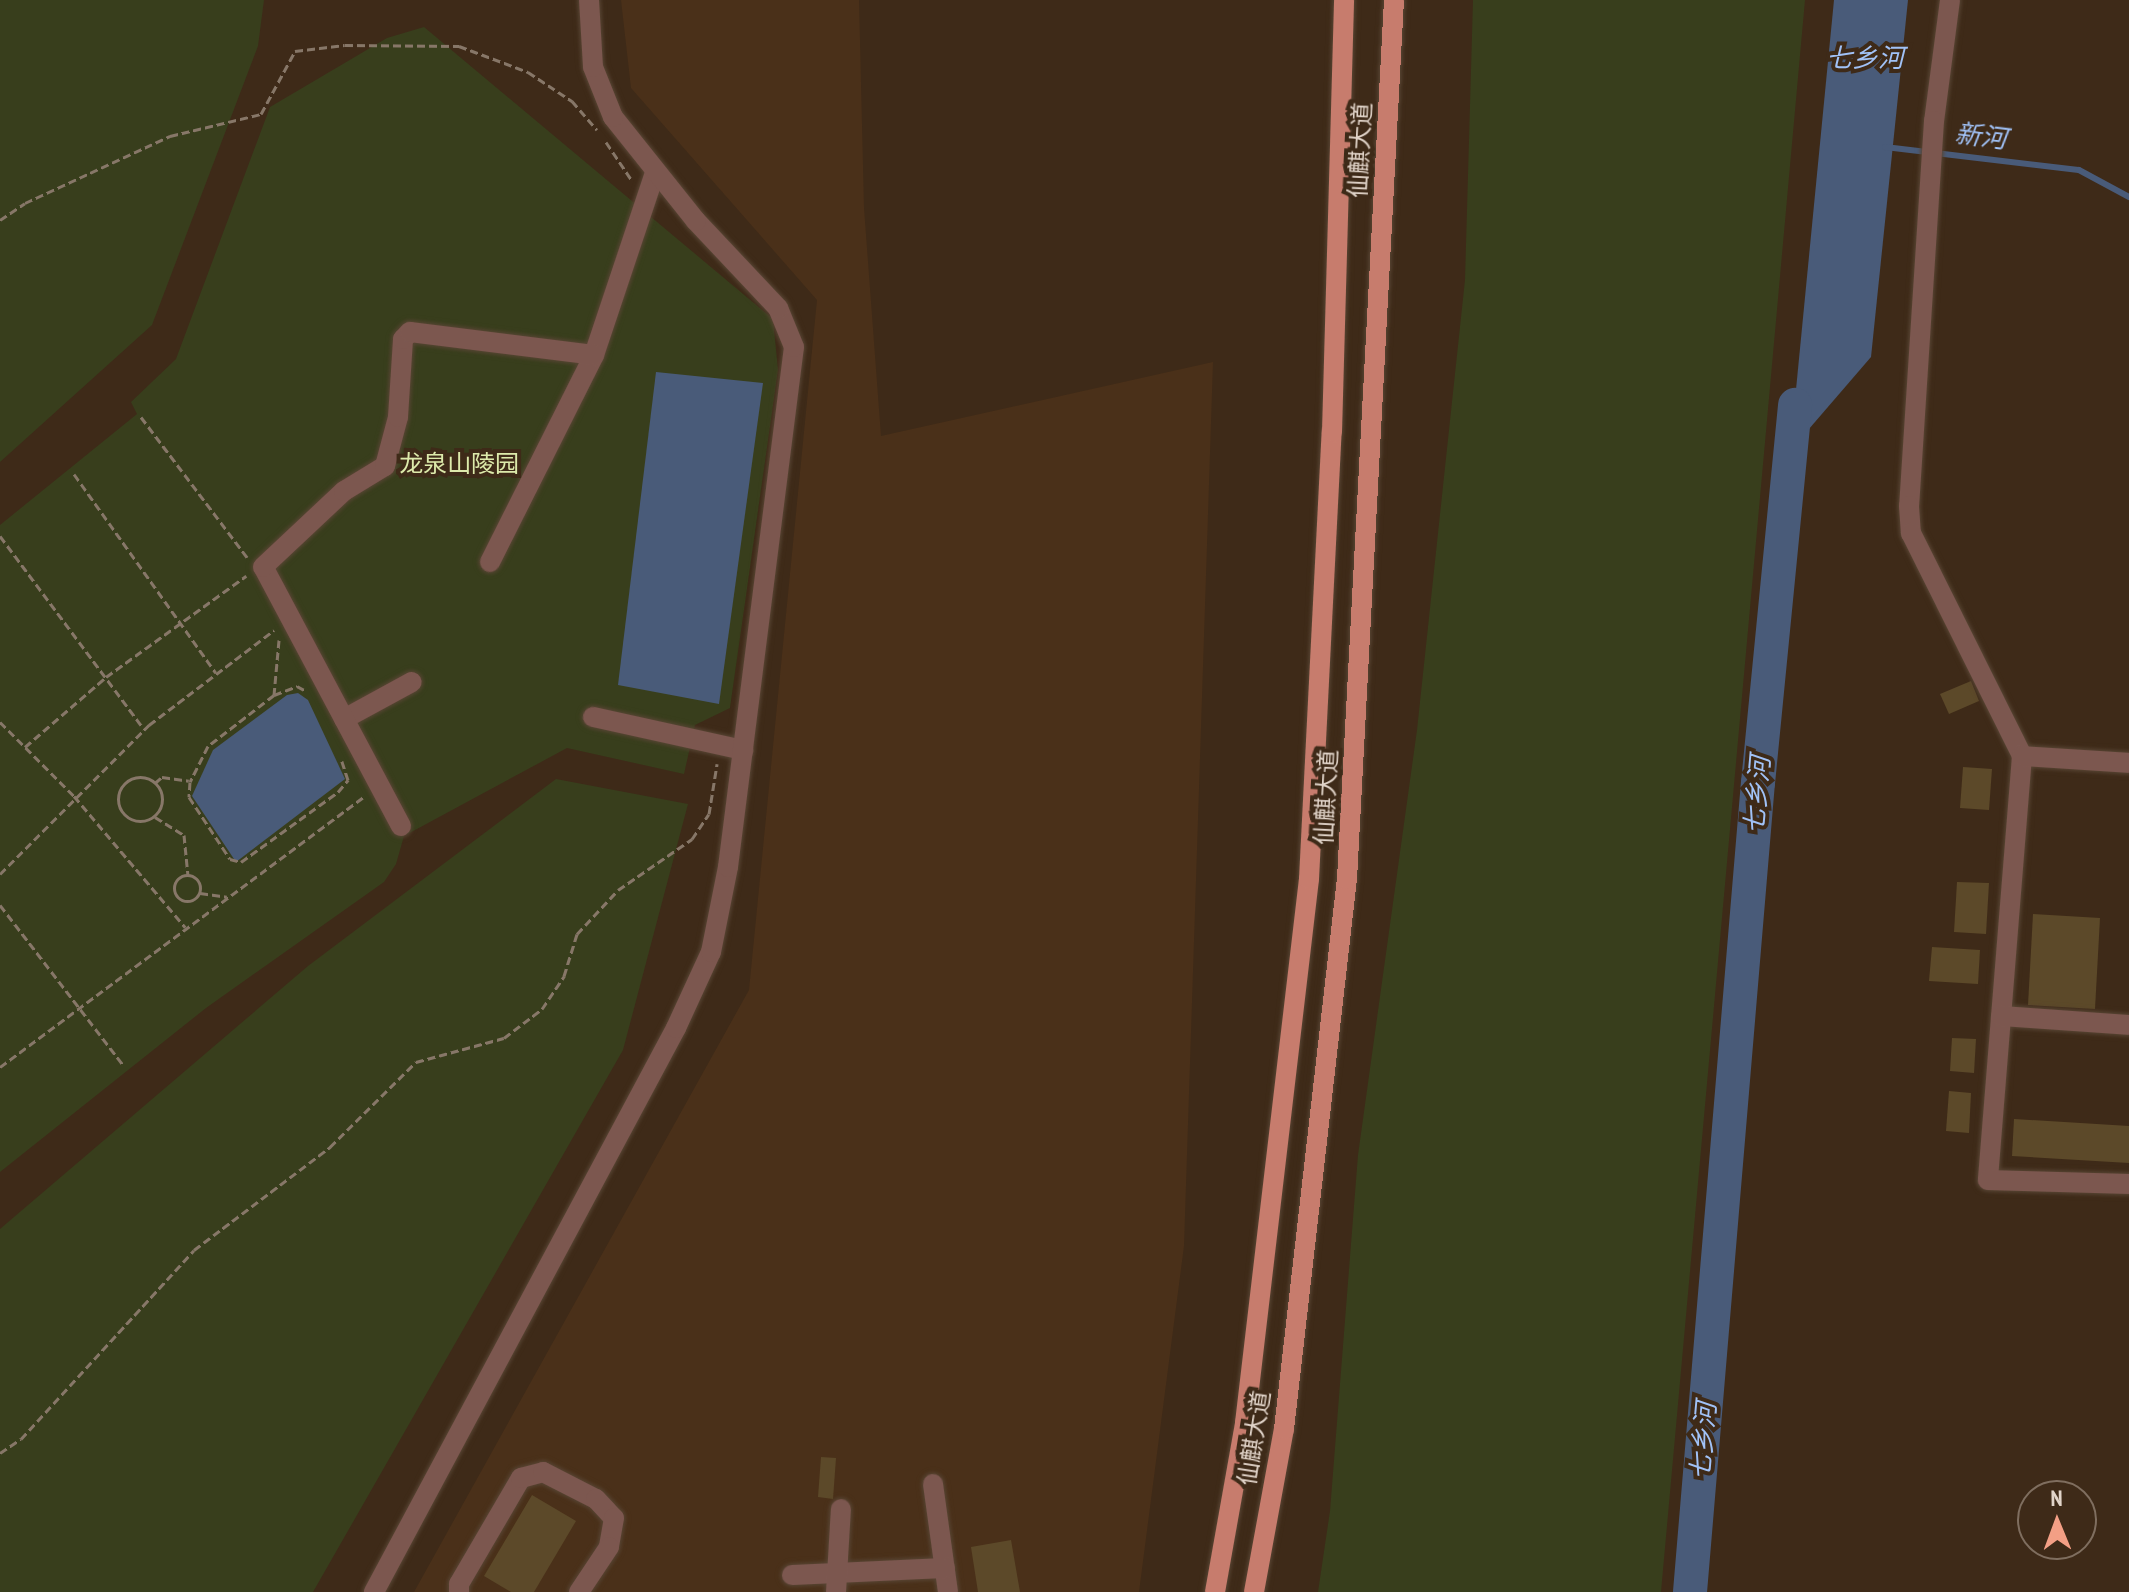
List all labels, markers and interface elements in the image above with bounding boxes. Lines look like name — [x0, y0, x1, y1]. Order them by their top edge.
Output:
water label: 七乡河 — [1826, 42, 1904, 74]
street label: 仙麒大道 — [1343, 101, 1377, 199]
water label: 新河 — [1953, 117, 2009, 155]
park label: 龙泉山陵园 — [399, 450, 519, 478]
street label: 仙麒大道 — [1309, 748, 1343, 846]
water label: 七乡河 — [1738, 755, 1776, 835]
street label: 仙麒大道 — [1232, 1388, 1276, 1488]
water label: 七乡河 — [1684, 1401, 1722, 1481]
north arrow — [2017, 1480, 2097, 1560]
text: N — [2050, 1484, 2063, 1512]

